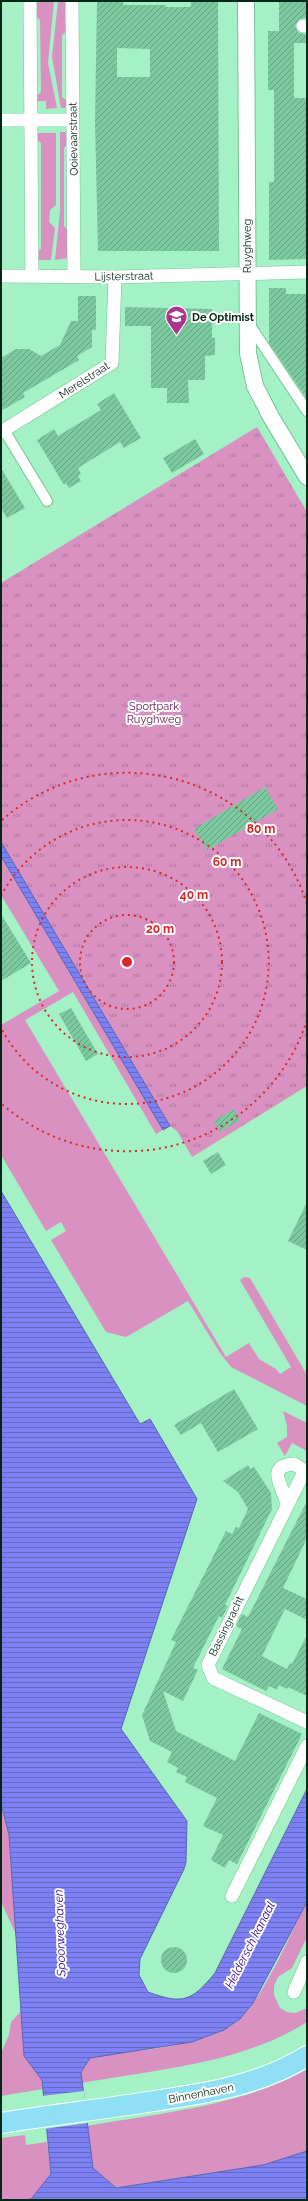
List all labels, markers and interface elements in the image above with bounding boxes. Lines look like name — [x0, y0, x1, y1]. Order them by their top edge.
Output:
street label: Ooievaarstraat — [66, 102, 81, 176]
street label: Ruyghweg — [241, 219, 254, 273]
street label: Lijsterstraat — [94, 269, 154, 284]
school or university icon: De Optimist — [163, 304, 189, 337]
place label: De Optimist — [192, 311, 255, 324]
street label: Merelstraat — [57, 359, 112, 402]
park label: Sportpark Ruyghweg — [127, 700, 181, 726]
text: 80 m — [247, 822, 275, 836]
text: 60 m — [213, 855, 241, 869]
text: 40 m — [180, 888, 208, 902]
text: 20 m — [146, 922, 174, 936]
centre of rings — [120, 955, 134, 969]
street label: Bassingracht — [206, 1594, 247, 1658]
water label: Spoorweghaven — [51, 1889, 69, 1978]
water label: Heldersch kanaal — [222, 1899, 278, 1991]
street label: Binnenhaven — [167, 2081, 235, 2106]

